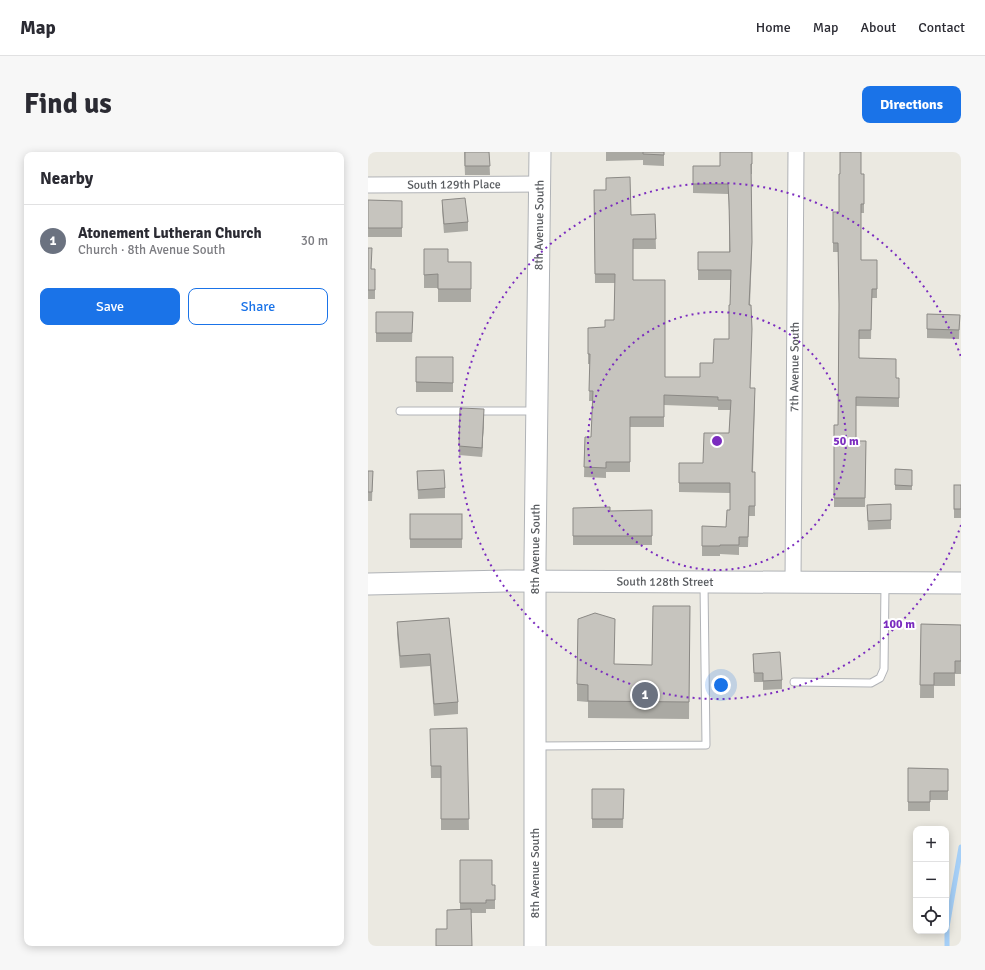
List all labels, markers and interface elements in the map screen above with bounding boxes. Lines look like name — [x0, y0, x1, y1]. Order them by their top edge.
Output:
text: Map — [20, 16, 56, 40]
text: Home — [756, 19, 791, 36]
text: Map — [813, 19, 838, 36]
text: About — [860, 19, 896, 36]
text: Contact — [918, 19, 965, 36]
button: Directions — [862, 86, 961, 123]
text: Find us — [24, 87, 112, 121]
text: Nearby — [40, 168, 93, 189]
street label: South 129th Place — [407, 177, 501, 192]
street label: 8th Avenue South — [531, 180, 547, 270]
text: Atonement Lutheran Church — [78, 224, 262, 242]
text: 1 — [49, 233, 57, 249]
text: 30 m — [301, 233, 328, 249]
text: Church · 8th Avenue South — [78, 242, 225, 258]
button: Save — [40, 288, 180, 325]
button: Share — [188, 288, 328, 325]
street label: 7th Avenue South — [787, 322, 802, 412]
centre of rings — [710, 434, 724, 448]
text: 50 m — [833, 434, 859, 449]
street label: 8th Avenue South — [527, 504, 543, 594]
street label: South 128th Street — [616, 574, 714, 589]
text: 100 m — [883, 617, 915, 632]
your location — [711, 675, 731, 695]
pin: 1 — [632, 680, 658, 710]
map controls — [913, 826, 949, 934]
button: + — [913, 826, 949, 862]
street label: 8th Avenue South — [528, 828, 543, 918]
button: − — [913, 862, 949, 898]
button: locate — [913, 898, 949, 934]

